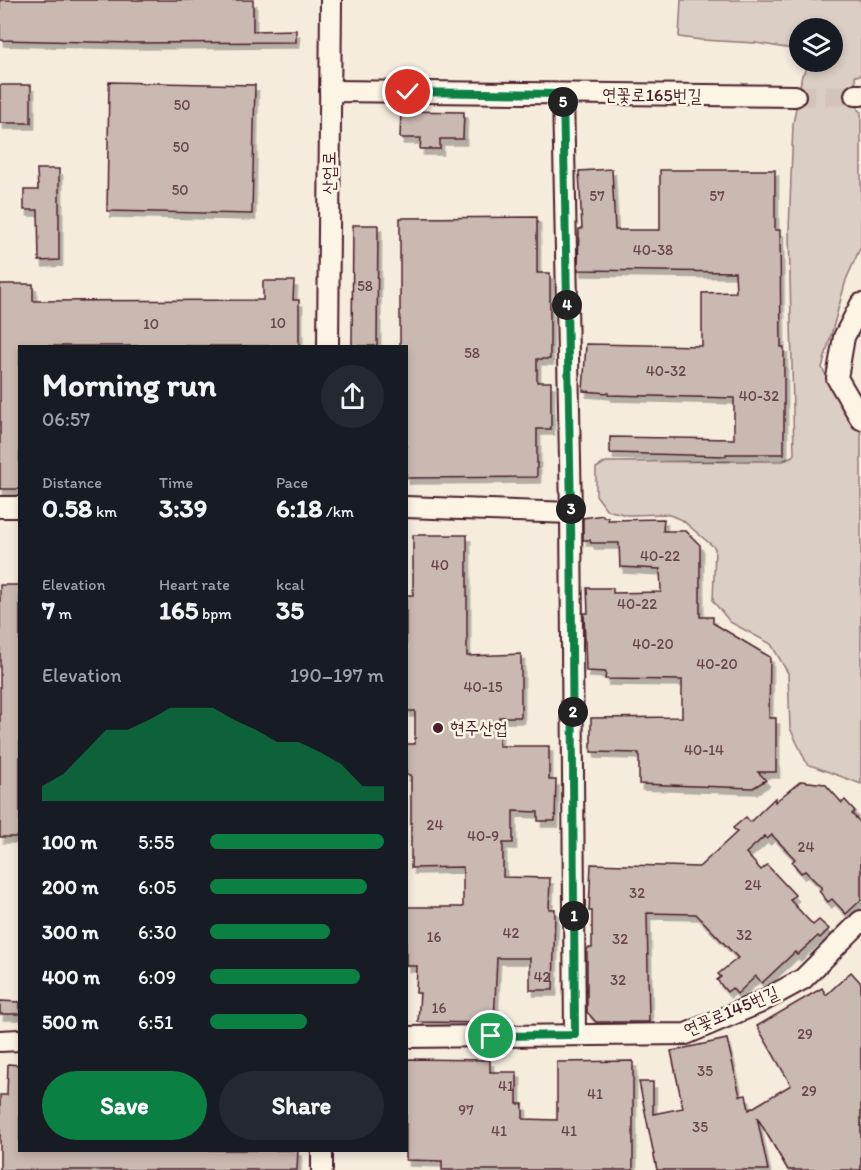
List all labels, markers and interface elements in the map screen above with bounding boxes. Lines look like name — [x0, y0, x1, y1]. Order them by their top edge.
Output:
map controls — [789, 18, 843, 72]
button: layers — [789, 18, 843, 72]
pin — [382, 66, 433, 117]
icon: check — [391, 75, 424, 108]
street label: 연꽃로165번길 — [602, 83, 703, 107]
pin: 5 — [548, 87, 578, 117]
text: 5 — [559, 92, 567, 111]
house number: 50 — [173, 96, 191, 114]
house number: 50 — [172, 138, 190, 156]
street label: 산업로 — [318, 151, 340, 195]
house number: 50 — [171, 181, 189, 199]
house number: 57 — [589, 187, 605, 205]
house number: 57 — [709, 187, 725, 205]
house number: 40-38 — [633, 241, 673, 259]
house number: 58 — [357, 277, 373, 295]
pin: 4 — [552, 290, 582, 320]
text: 4 — [562, 295, 572, 314]
house number: 10 — [270, 314, 286, 332]
house number: 10 — [143, 315, 159, 333]
house number: 58 — [464, 344, 480, 362]
house number: 40-32 — [646, 362, 686, 380]
text: Morning run — [42, 365, 217, 404]
button: share — [321, 365, 384, 428]
house number: 40-32 — [739, 387, 779, 405]
text: 06:57 — [42, 407, 90, 431]
text: Distance — [42, 473, 102, 492]
text: Time — [159, 473, 193, 492]
text: Pace — [276, 473, 308, 492]
text: 0.58 — [42, 492, 92, 524]
text: 3:39 — [159, 492, 207, 524]
text: 6:18 — [276, 492, 322, 524]
pin: 3 — [556, 494, 586, 524]
text: 3 — [567, 499, 575, 518]
text: km — [92, 502, 117, 521]
text: /km — [322, 502, 354, 521]
house number: 40-22 — [640, 547, 680, 565]
house number: 40 — [431, 556, 449, 574]
text: Elevation — [42, 575, 106, 594]
text: Heart rate — [159, 575, 230, 594]
text: kcal — [276, 575, 304, 594]
text: 7 — [42, 594, 55, 626]
text: 165 — [159, 594, 198, 626]
text: 35 — [276, 594, 304, 626]
house number: 40-22 — [617, 595, 657, 613]
text: m — [55, 604, 72, 623]
text: bpm — [198, 604, 232, 623]
house number: 40-20 — [632, 635, 674, 653]
house number: 40-20 — [696, 655, 738, 673]
text: Elevation — [42, 663, 121, 687]
text: 190–197 m — [290, 663, 384, 687]
house number: 40-15 — [463, 678, 503, 696]
pin: 2 — [558, 697, 588, 727]
text: 2 — [569, 702, 577, 721]
place label: 현주산업 — [450, 717, 508, 739]
marker: 현주산업 — [431, 721, 445, 735]
house number: 40-14 — [684, 741, 724, 759]
house number: 24 — [427, 816, 443, 834]
house number: 40-9 — [467, 827, 499, 845]
text: 100 m — [42, 830, 97, 854]
text: 5:55 — [138, 830, 174, 854]
house number: 24 — [798, 838, 814, 856]
text: 200 m — [42, 875, 98, 899]
text: 6:05 — [138, 875, 176, 899]
house number: 24 — [745, 876, 761, 894]
house number: 32 — [629, 884, 645, 902]
pin: 1 — [559, 901, 589, 931]
text: 1 — [570, 906, 578, 925]
text: 300 m — [42, 920, 99, 944]
text: 6:30 — [138, 920, 177, 944]
house number: 42 — [503, 924, 520, 942]
house number: 32 — [736, 926, 752, 944]
house number: 16 — [427, 928, 442, 946]
house number: 32 — [612, 930, 628, 948]
text: 400 m — [42, 965, 100, 989]
text: 6:09 — [138, 965, 176, 989]
house number: 42 — [534, 968, 551, 986]
house number: 32 — [610, 971, 626, 989]
street label: 연꽃로145번길 — [680, 981, 782, 1041]
house number: 16 — [432, 999, 447, 1017]
text: 500 m — [42, 1010, 98, 1034]
text: 6:51 — [138, 1010, 173, 1034]
pin — [465, 1010, 516, 1061]
icon: arrive — [474, 1019, 507, 1052]
house number: 29 — [797, 1025, 813, 1043]
house number: 35 — [697, 1062, 713, 1080]
button: Save — [42, 1071, 207, 1140]
button: Share — [219, 1071, 384, 1140]
house number: 41 — [498, 1077, 514, 1095]
house number: 29 — [801, 1082, 817, 1100]
house number: 41 — [587, 1085, 603, 1103]
house number: 97 — [458, 1101, 474, 1119]
house number: 35 — [692, 1118, 708, 1136]
house number: 41 — [491, 1122, 507, 1140]
house number: 41 — [561, 1122, 577, 1140]

